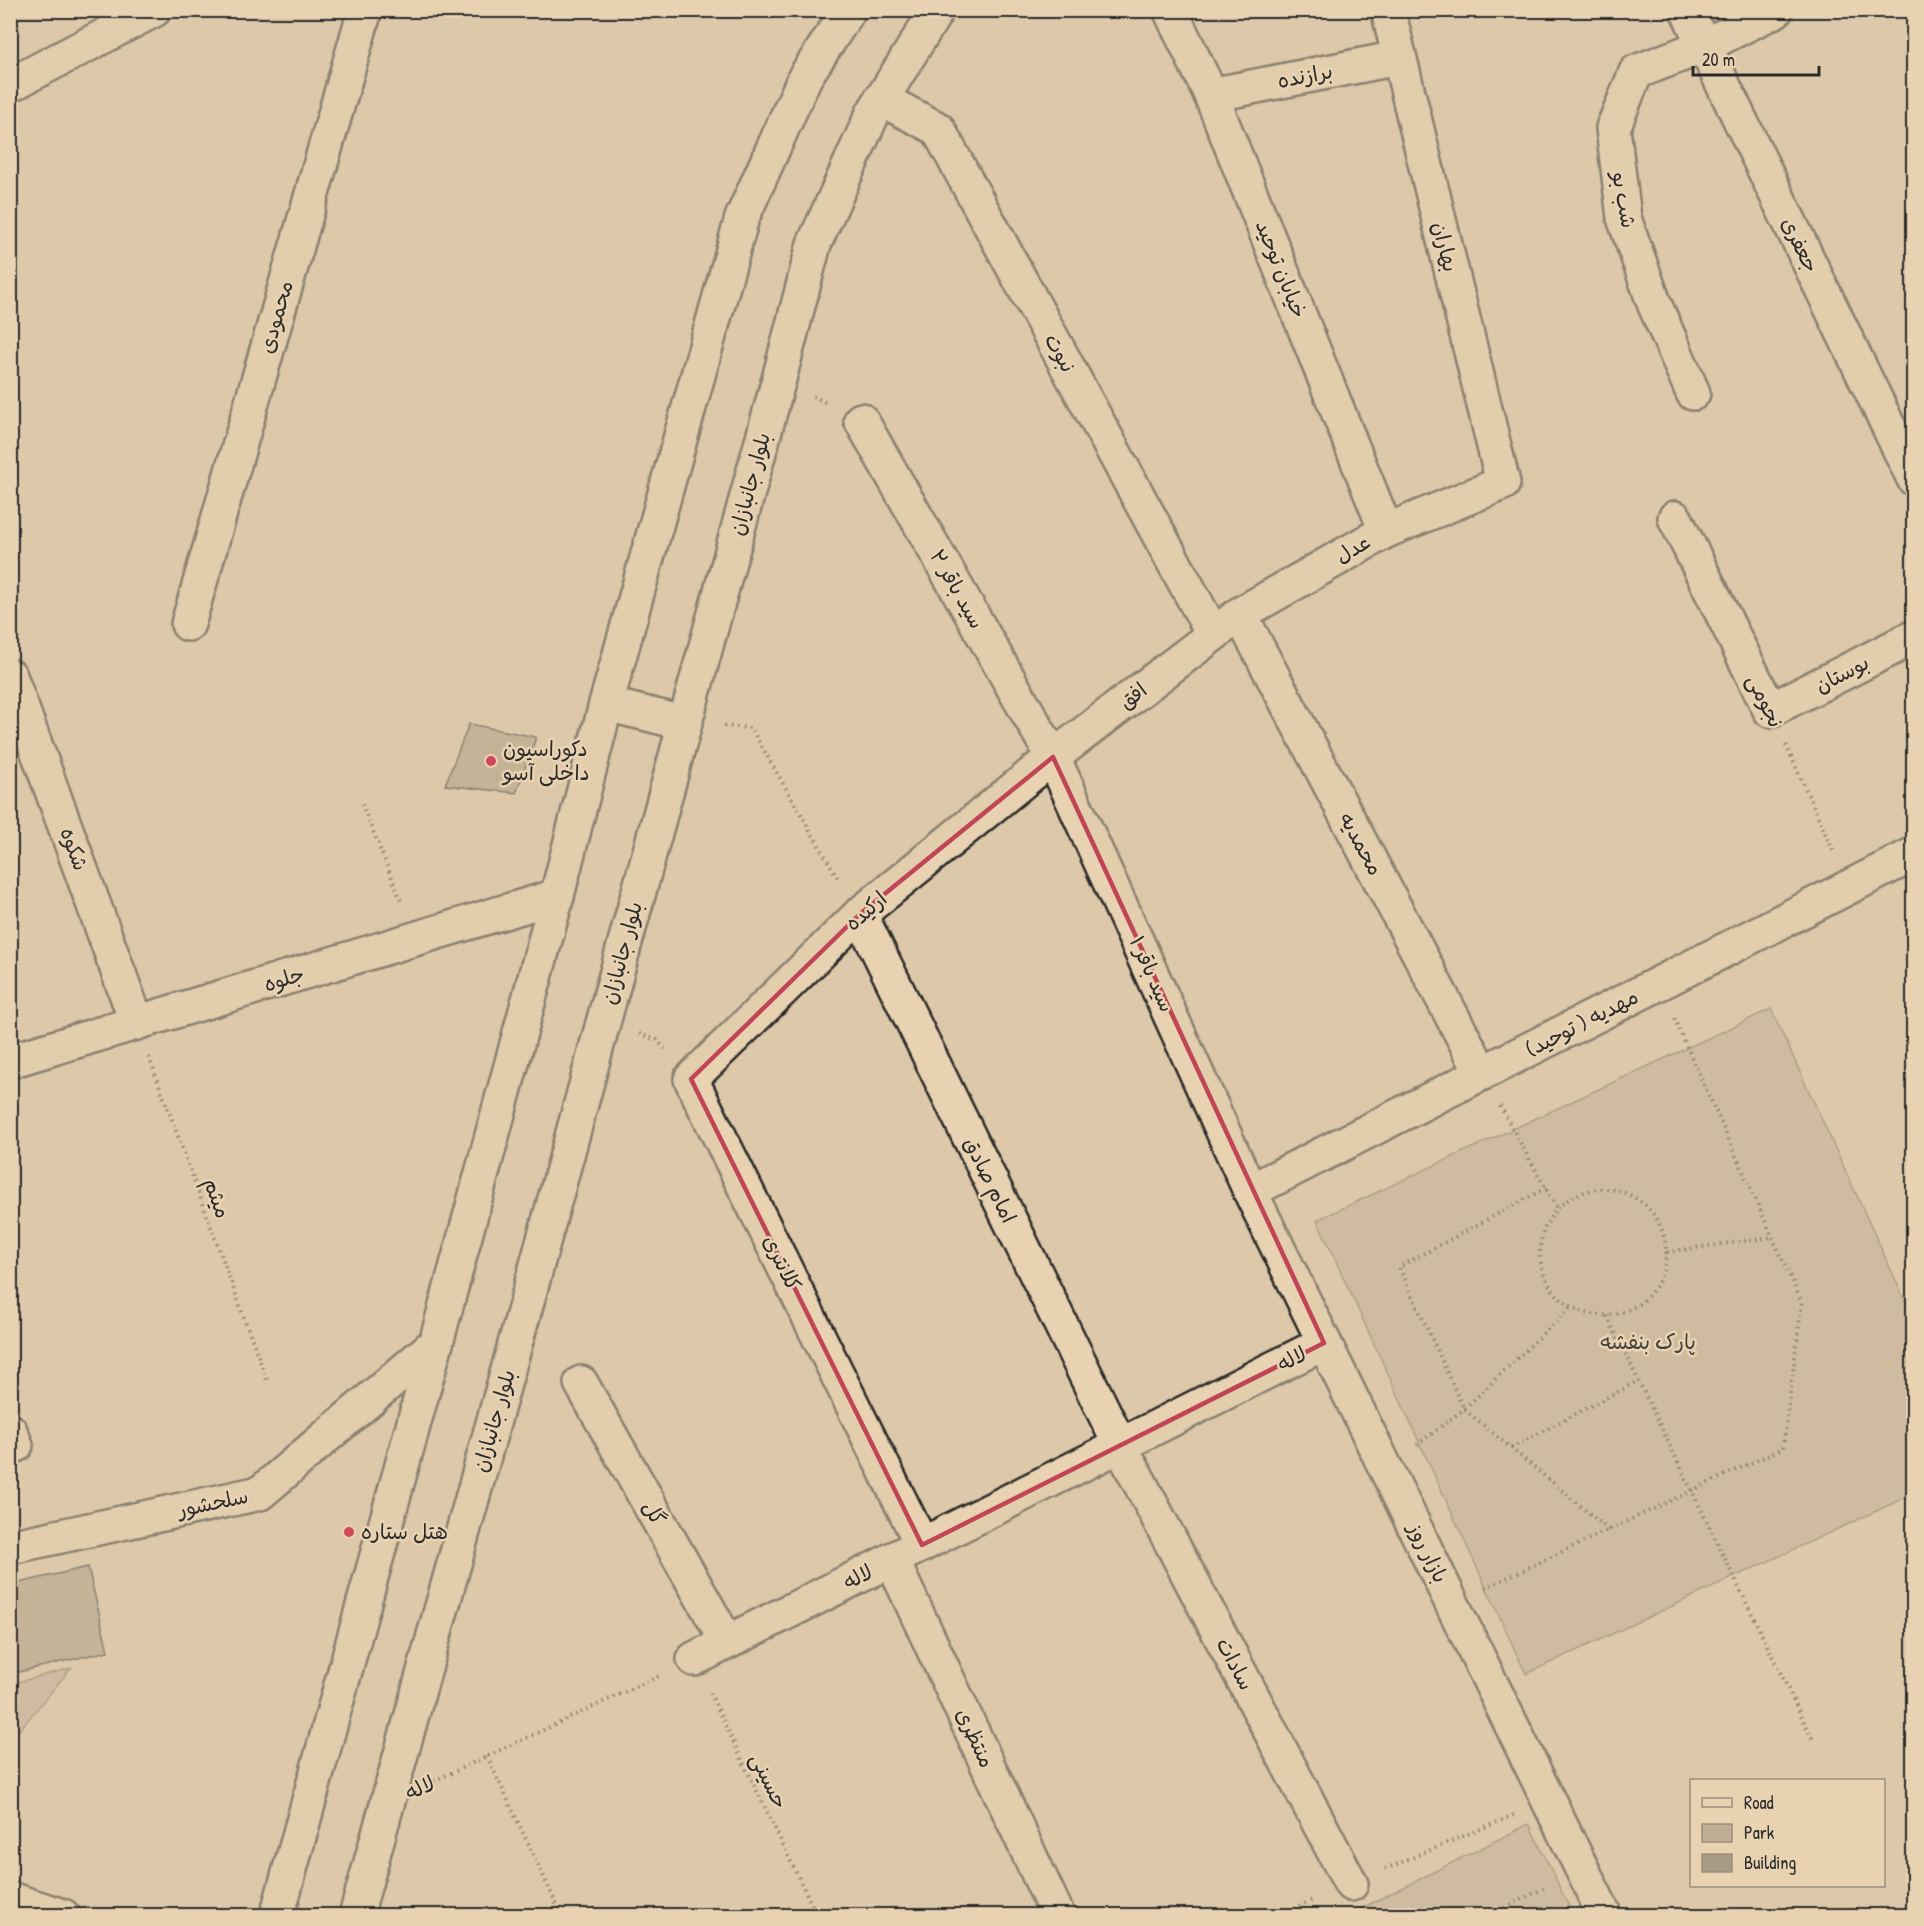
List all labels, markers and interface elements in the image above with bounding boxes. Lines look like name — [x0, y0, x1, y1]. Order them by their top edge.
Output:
scale bar — [1693, 39, 1819, 77]
text: 20 m — [1702, 47, 1735, 72]
street label: برازنده — [1275, 56, 1335, 95]
street label: شب بو — [1605, 168, 1644, 230]
street label: جعفری — [1775, 212, 1826, 277]
street label: خیابان توحید — [1249, 216, 1314, 322]
street label: بهاران — [1425, 219, 1466, 275]
street label: محمودی — [251, 277, 300, 357]
street label: نبوت — [1038, 328, 1083, 377]
street label: بلوار جانبازان — [722, 429, 777, 539]
street label: عدل — [1330, 527, 1376, 570]
street label: سید باقر ۲ — [923, 544, 992, 634]
street label: بوستان — [1810, 648, 1874, 699]
street label: نجومی — [1740, 669, 1791, 732]
street label: افق — [1113, 675, 1153, 716]
place label: دکوراسیون داخلی آسو — [501, 734, 590, 787]
marker: دکوراسیون داخلی آسو — [484, 754, 498, 768]
street label: محمدیه — [1333, 807, 1390, 880]
street label: شکوه — [53, 823, 96, 874]
street label: ارکیده — [838, 884, 893, 937]
street label: بلوار جانبازان — [594, 898, 649, 1008]
street label: سید باقر ۱ — [1123, 931, 1182, 1016]
street label: جلوه — [260, 959, 308, 998]
street label: مهدیه ( توحید) — [1520, 982, 1643, 1063]
street label: امام صادق — [955, 1132, 1024, 1229]
street label: میثم — [195, 1174, 238, 1223]
street label: کلانتری — [756, 1230, 808, 1296]
park label: پارک بنفشه — [1600, 1327, 1696, 1356]
street label: لاله — [1272, 1339, 1311, 1378]
street label: بلوار جانبازان — [465, 1366, 522, 1476]
street label: سلحشور — [173, 1481, 251, 1525]
street label: گل — [636, 1495, 673, 1530]
street label: بازار روز — [1401, 1516, 1455, 1588]
place label: هتل ستاره — [361, 1517, 448, 1546]
marker: هتل ستاره — [342, 1525, 356, 1539]
street label: لاله — [838, 1557, 877, 1596]
street label: سادات — [1210, 1632, 1261, 1695]
street label: منتظری — [949, 1703, 1002, 1772]
street label: حسینی — [743, 1748, 795, 1814]
street label: لاله — [400, 1768, 439, 1807]
legend — [1690, 1779, 1885, 1887]
text: Road — [1744, 1790, 1774, 1815]
text: Park — [1744, 1820, 1775, 1845]
text: Building — [1744, 1850, 1796, 1875]

